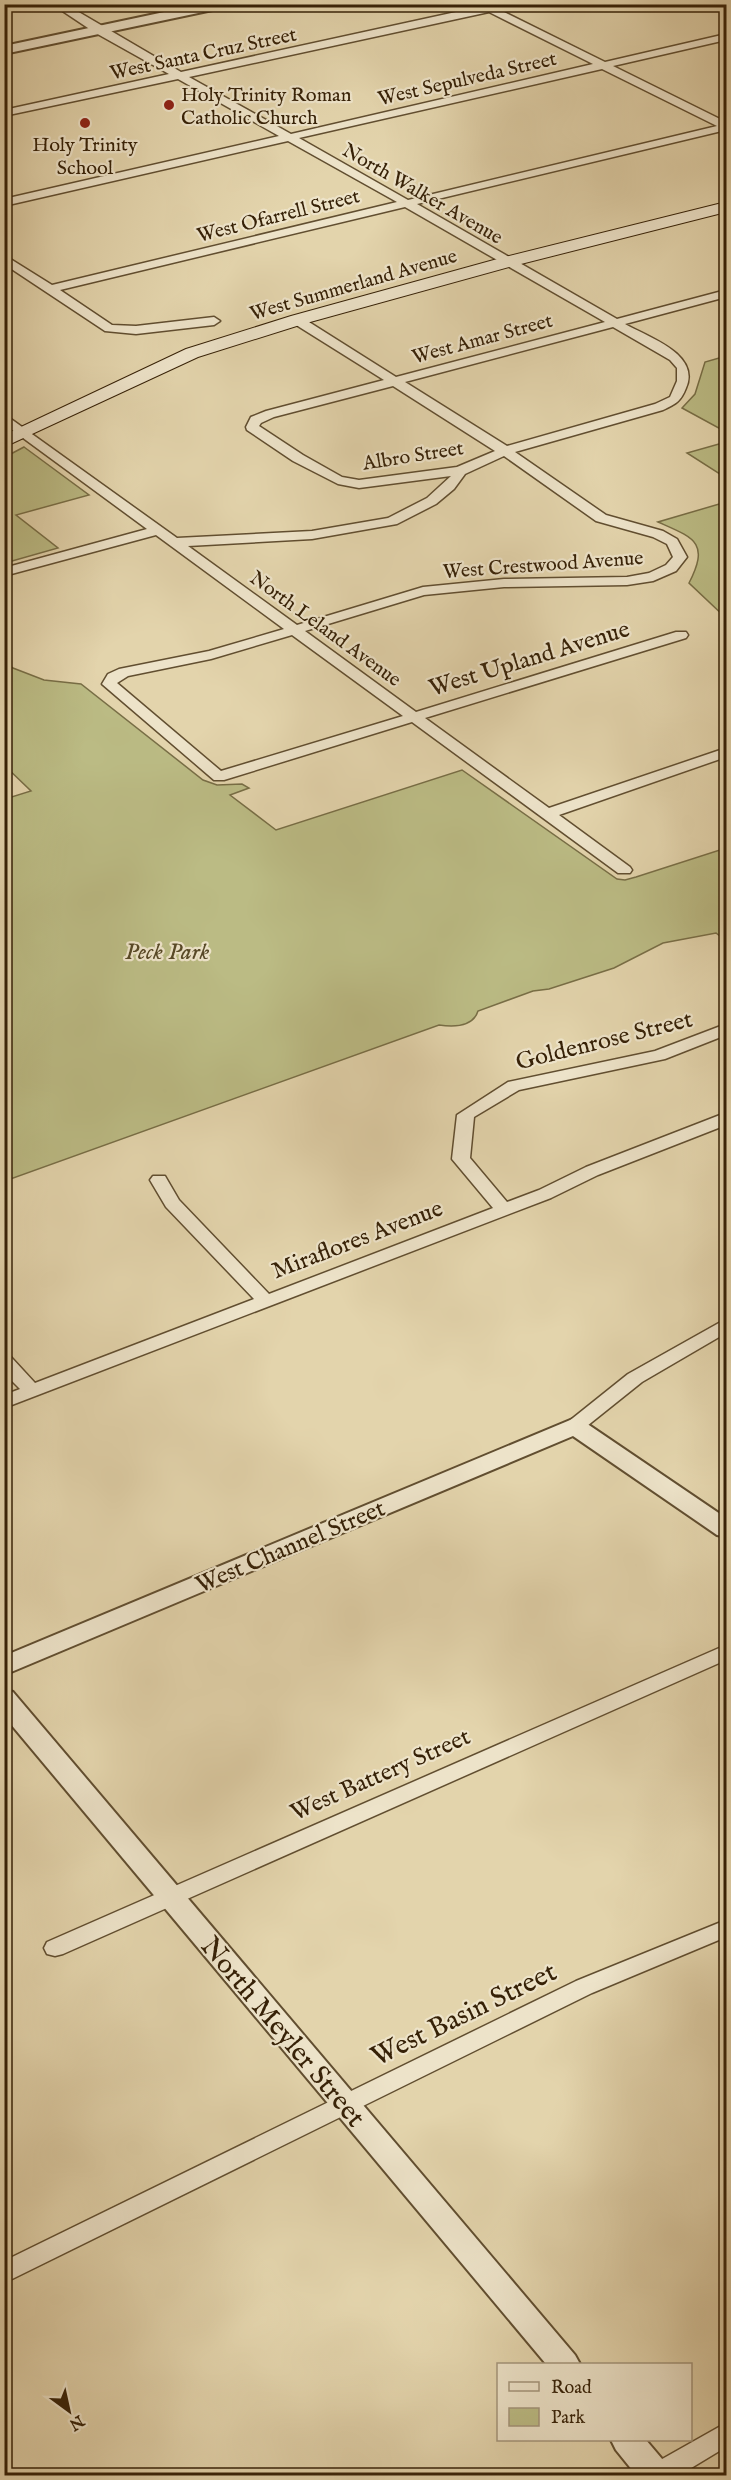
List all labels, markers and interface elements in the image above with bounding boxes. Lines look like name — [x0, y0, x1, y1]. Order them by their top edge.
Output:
street label: West Santa Cruz Street — [108, 22, 299, 86]
street label: West Sepulveda Street — [376, 47, 559, 112]
place label: Holy Trinity Roman Catholic Church — [181, 83, 352, 131]
marker: Holy Trinity Roman Catholic Church — [162, 98, 176, 112]
marker: Holy Trinity School — [78, 116, 92, 130]
place label: Holy Trinity School — [32, 133, 138, 181]
street label: North Walker Avenue — [338, 138, 507, 250]
street label: West Ofarrell Street — [194, 184, 362, 249]
street label: West Summerland Avenue — [247, 244, 460, 327]
street label: West Amar Street — [409, 309, 556, 370]
street label: Albro Street — [360, 436, 466, 477]
street label: West Crestwood Avenue — [442, 546, 644, 585]
street label: North Leland Avenue — [244, 566, 406, 693]
street label: West Upland Avenue — [425, 614, 634, 705]
park label: Peck Park — [125, 937, 210, 968]
street label: Goldenrose Street — [513, 1005, 696, 1078]
street label: Miraflores Avenue — [268, 1194, 447, 1287]
street label: West Channel Street — [191, 1493, 390, 1601]
street label: West Battery Street — [286, 1722, 475, 1829]
street label: North Meyler Street — [192, 1930, 372, 2135]
street label: West Basin Street — [366, 1955, 563, 2075]
legend — [497, 2363, 692, 2441]
text: Road — [551, 2377, 592, 2400]
north arrow — [39, 2381, 99, 2441]
text: Park — [551, 2407, 586, 2430]
text: N — [65, 2409, 88, 2434]

